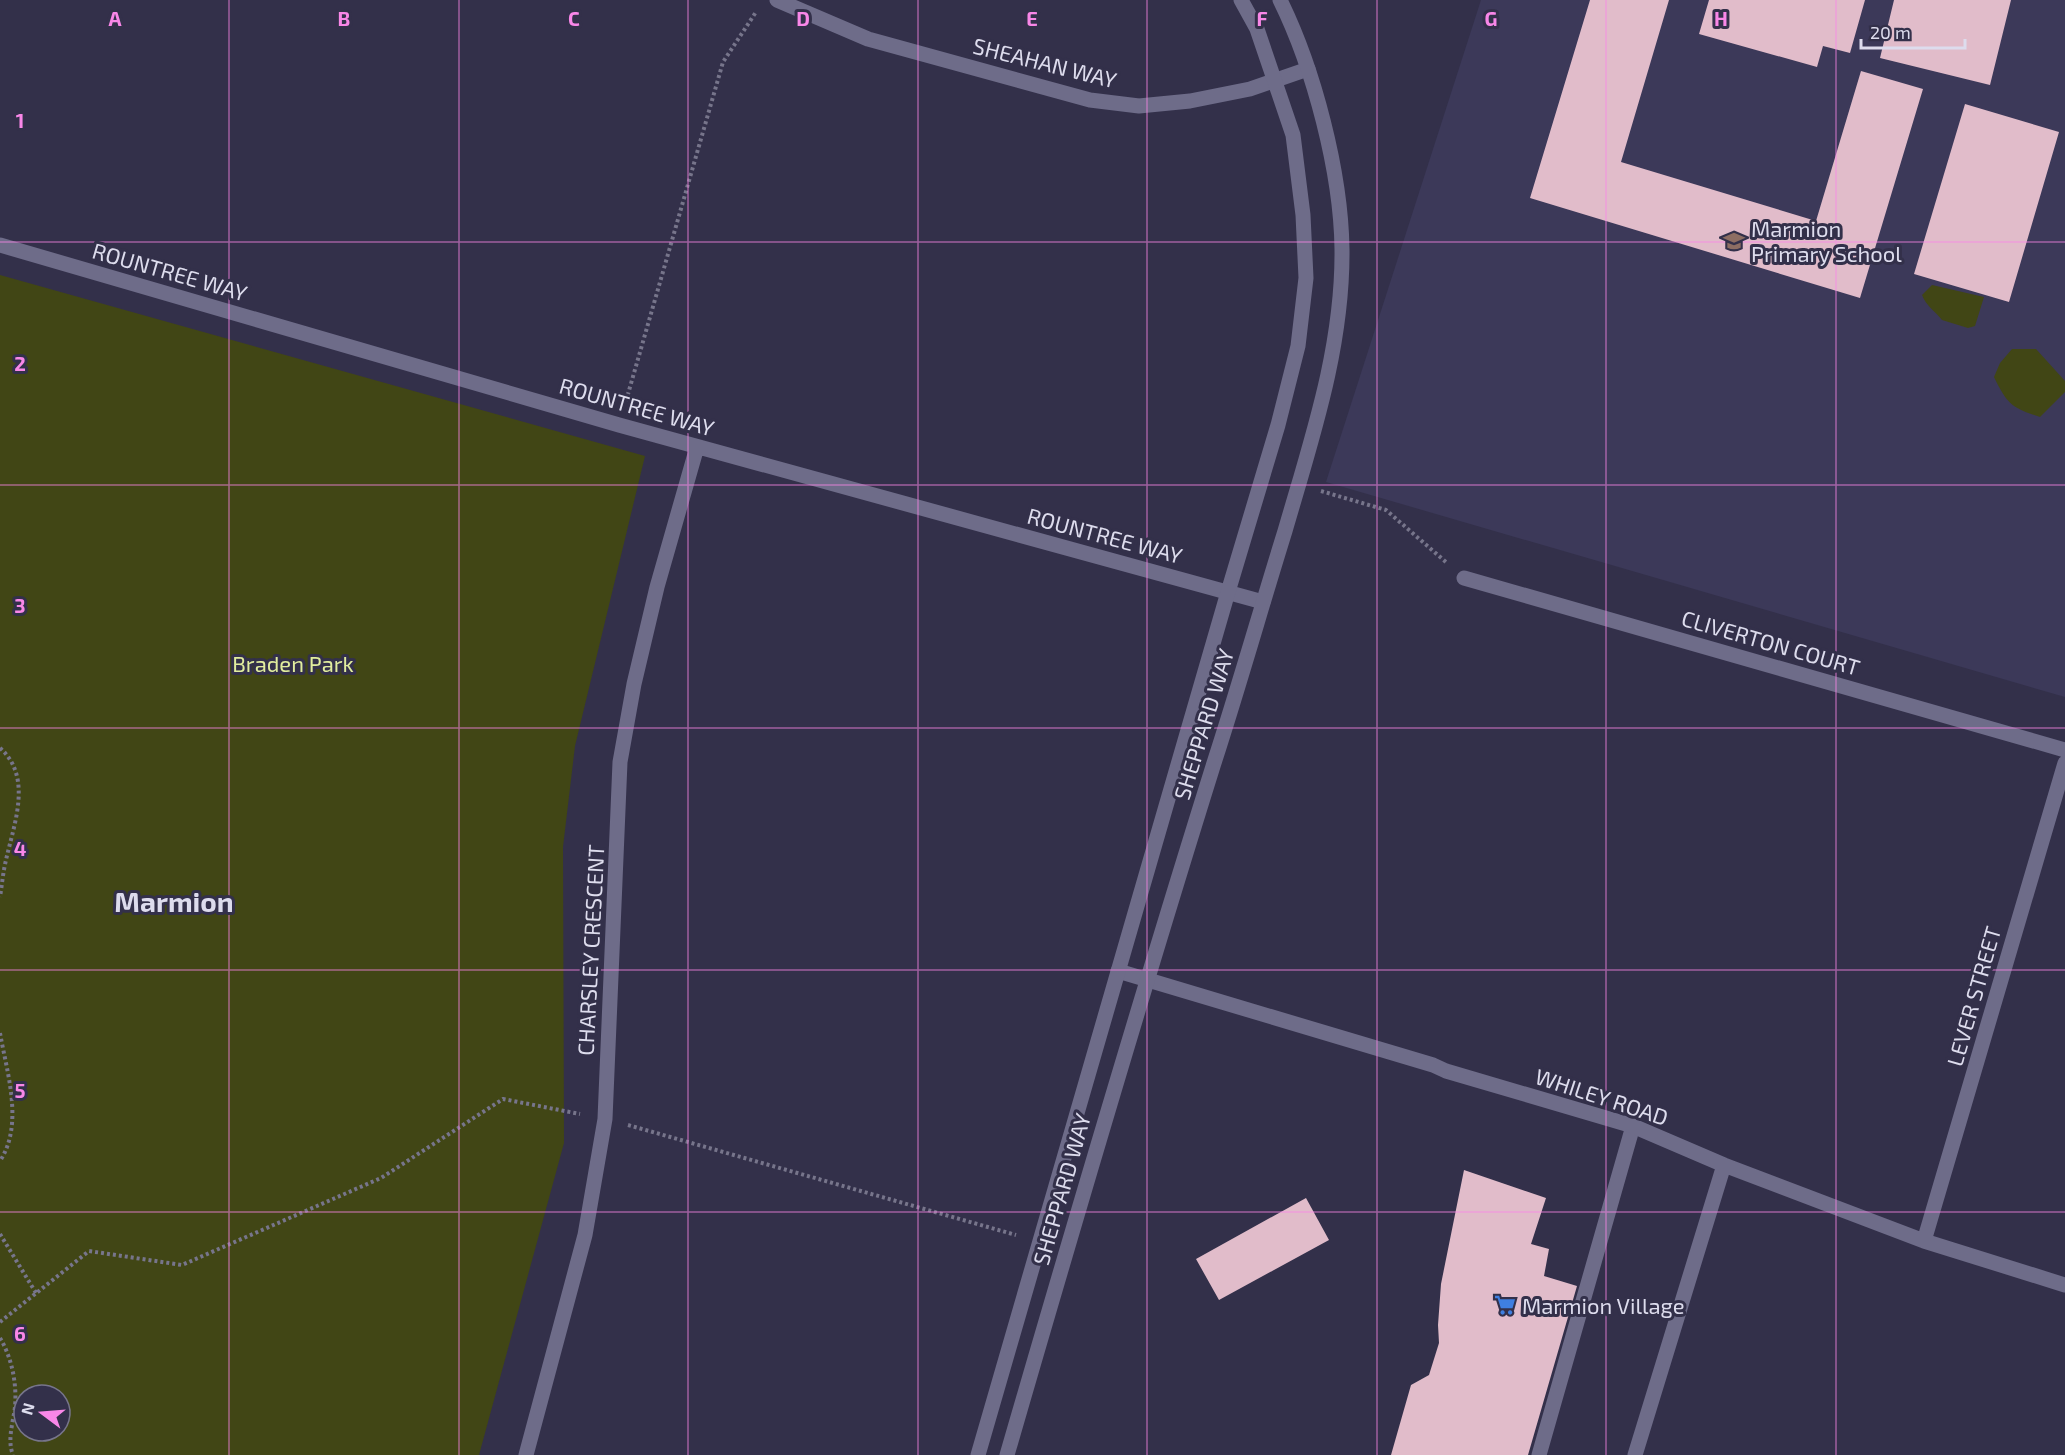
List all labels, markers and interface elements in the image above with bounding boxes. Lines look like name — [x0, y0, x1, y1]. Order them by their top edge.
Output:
text: A — [108, 6, 122, 30]
text: B — [338, 6, 350, 30]
text: C — [568, 6, 580, 30]
text: D — [796, 6, 810, 30]
text: E — [1026, 6, 1038, 30]
text: F — [1256, 6, 1268, 30]
text: G — [1485, 6, 1497, 30]
text: H — [1714, 6, 1728, 30]
scale bar — [1861, 12, 1964, 50]
text: 20 m — [1870, 21, 1911, 43]
street label: SHEAHAN WAY — [971, 32, 1120, 93]
text: 1 — [16, 108, 24, 132]
place label: Marmion Primary School — [1751, 215, 1902, 266]
school or university icon: Marmion Primary School — [1722, 229, 1746, 253]
street label: ROUNTREE WAY — [90, 237, 251, 306]
text: 2 — [14, 351, 26, 375]
street label: ROUNTREE WAY — [557, 372, 718, 441]
street label: ROUNTREE WAY — [1025, 502, 1186, 568]
text: 3 — [14, 593, 26, 617]
street label: CLIVERTON COURT — [1679, 604, 1863, 680]
street label: SHEPPARD WAY — [1168, 645, 1238, 803]
park label: Braden Park — [232, 650, 354, 676]
text: 4 — [14, 836, 27, 860]
street label: CHARSLEY CRESCENT — [571, 844, 609, 1056]
district label: Marmion — [114, 884, 234, 918]
street label: LEVER STREET — [1941, 923, 2005, 1069]
street label: WHILEY ROAD — [1532, 1062, 1672, 1130]
text: 5 — [14, 1078, 26, 1102]
street label: SHEPPARD WAY — [1027, 1110, 1095, 1268]
place label: Marmion Village — [1522, 1292, 1685, 1318]
supermarket icon: Marmion Village — [1493, 1293, 1517, 1317]
text: 6 — [14, 1321, 26, 1345]
north arrow — [12, 1383, 72, 1443]
text: N — [16, 1401, 38, 1417]

